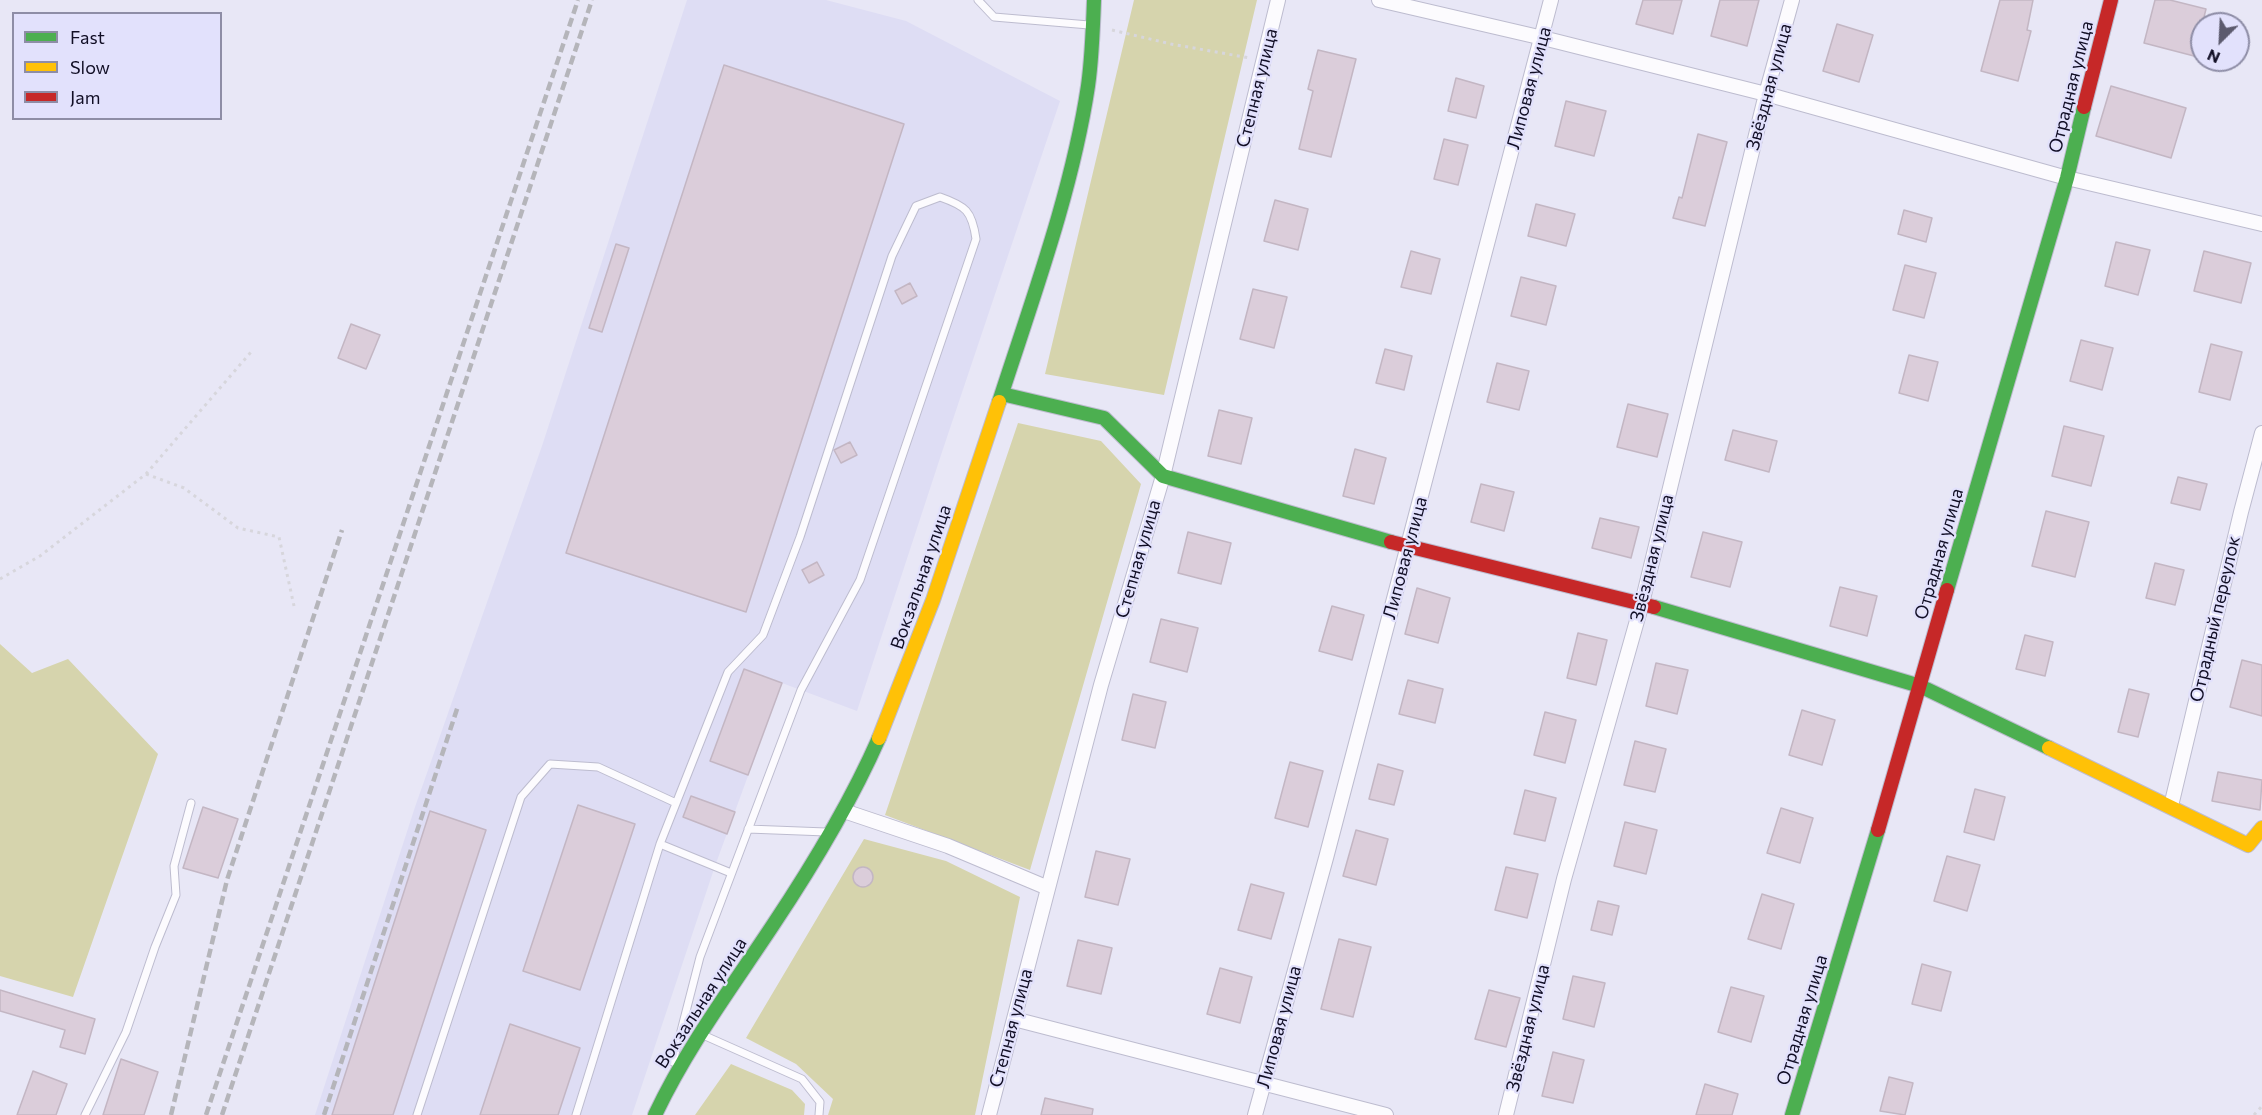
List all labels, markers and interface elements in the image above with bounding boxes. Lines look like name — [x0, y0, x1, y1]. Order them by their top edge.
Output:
legend — [12, 12, 222, 120]
north arrow — [2190, 12, 2250, 72]
street label: Отрадная улица — [2044, 19, 2098, 155]
street label: Звёздная улица — [1742, 21, 1796, 153]
street label: Липовая улица — [1502, 24, 1556, 152]
text: Fast — [70, 26, 105, 48]
street label: Степная улица — [1232, 26, 1282, 150]
text: N — [2204, 46, 2223, 68]
text: Slow — [70, 56, 110, 78]
text: Jam — [70, 86, 100, 108]
street label: Отрадная улица — [1910, 486, 1968, 622]
street label: Звёздная улица — [1626, 492, 1678, 624]
street label: Липовая улица — [1378, 494, 1432, 622]
street label: Степная улица — [1111, 497, 1165, 621]
street label: Вокзальная улица — [886, 502, 956, 652]
street label: Отрадный переулок — [2185, 534, 2245, 704]
street label: Вокзальная улица — [651, 934, 751, 1072]
street label: Отрадная улица — [1772, 952, 1832, 1088]
street label: Звёздная улица — [1502, 962, 1554, 1094]
street label: Липовая улица — [1252, 963, 1306, 1091]
street label: Степная улица — [985, 966, 1037, 1090]

